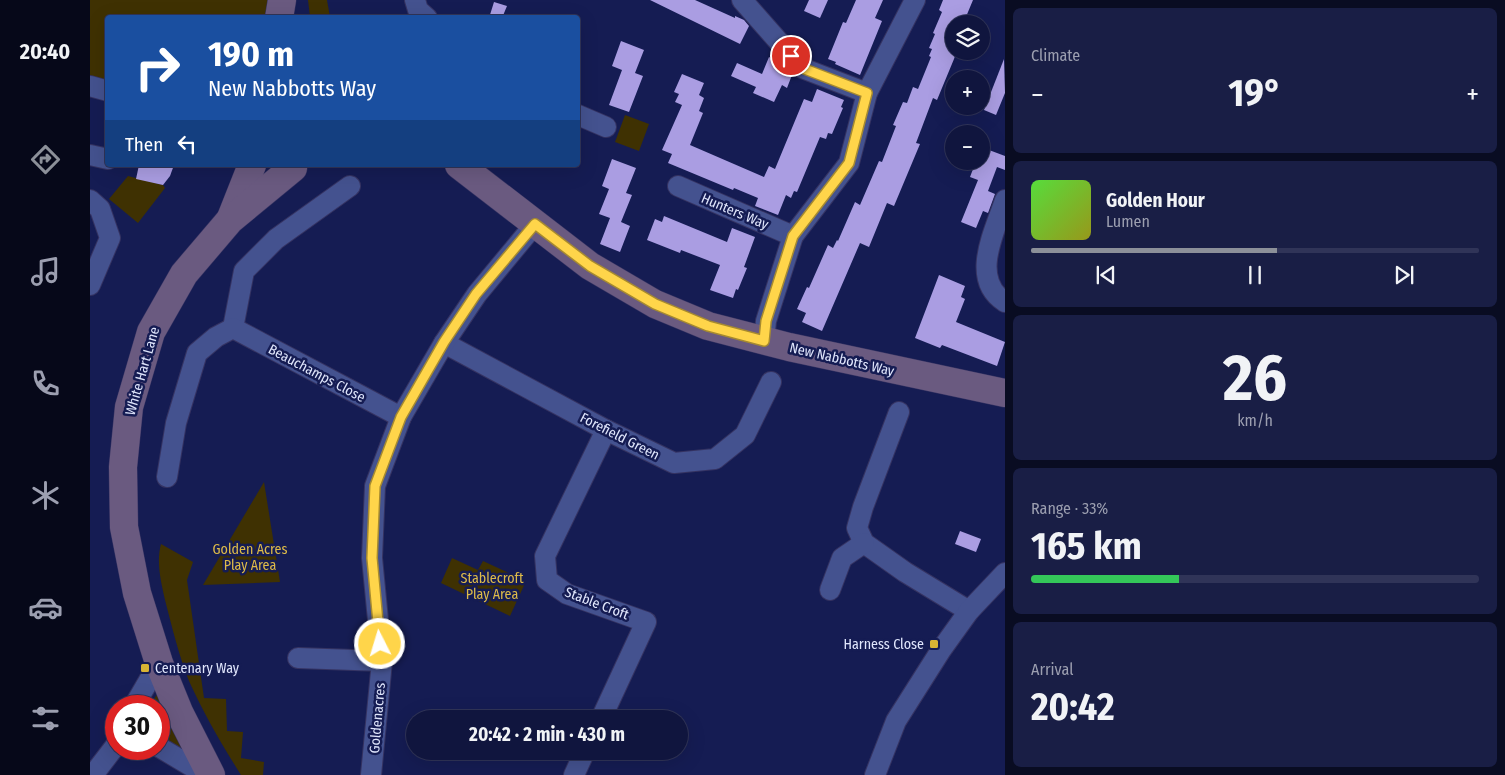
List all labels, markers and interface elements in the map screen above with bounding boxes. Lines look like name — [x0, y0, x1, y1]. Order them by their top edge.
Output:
map controls — [945, 15, 990, 170]
button: layers — [945, 15, 990, 60]
text: 190 m — [208, 33, 294, 75]
icon: right — [125, 35, 190, 100]
pin — [770, 35, 812, 77]
text: 20:40 — [20, 38, 70, 65]
icon: arrive — [777, 42, 805, 70]
text: Climate — [1031, 46, 1080, 65]
button: + — [945, 70, 990, 115]
text: 19° — [1228, 70, 1282, 116]
text: New Nabbotts Way — [208, 75, 376, 102]
text: − — [1031, 78, 1044, 111]
text: + — [1466, 78, 1479, 111]
button: − — [945, 125, 990, 170]
icon: left — [173, 130, 201, 158]
text: Then — [125, 133, 163, 156]
icon: directions — [28, 142, 63, 177]
text: Golden Hour — [1106, 189, 1205, 212]
street label: Hunters Way — [699, 190, 772, 234]
text: Lumen — [1106, 212, 1150, 231]
icon: music — [28, 254, 63, 289]
icon: previous — [1092, 261, 1120, 289]
icon: pause — [1241, 261, 1269, 289]
icon: next — [1390, 261, 1418, 289]
street label: White Hart Lane — [122, 325, 163, 417]
street label: New Nabbotts Way — [788, 339, 897, 380]
text: 26 — [1223, 339, 1287, 417]
street label: Beauchamps Close — [265, 341, 368, 406]
icon: phone — [28, 366, 63, 401]
street label: Forefield Green — [577, 409, 662, 464]
text: km/h — [1237, 411, 1273, 430]
icon: climate — [28, 478, 63, 513]
text: Range · 33% — [1031, 499, 1108, 518]
text: 165 km — [1031, 523, 1142, 569]
park label: Golden Acres Play Area — [213, 541, 287, 574]
park label: Stablecroft Play Area — [461, 570, 524, 603]
street label: Stable Croft — [562, 583, 632, 624]
icon: car — [28, 590, 63, 625]
position arrow — [353, 617, 405, 669]
place label: Harness Close — [844, 636, 924, 653]
marker: Harness Close — [928, 638, 940, 650]
place label: Centenary Way — [155, 660, 240, 677]
text: Arrival — [1031, 660, 1073, 679]
marker: Centenary Way — [139, 662, 151, 674]
street label: Goldenacres — [366, 682, 389, 754]
text: 20:42 — [1031, 684, 1115, 730]
speed limit sign: 30 — [105, 695, 170, 760]
icon: filters — [28, 701, 63, 736]
text: 20:42 · 2 min · 430 m — [469, 723, 625, 746]

